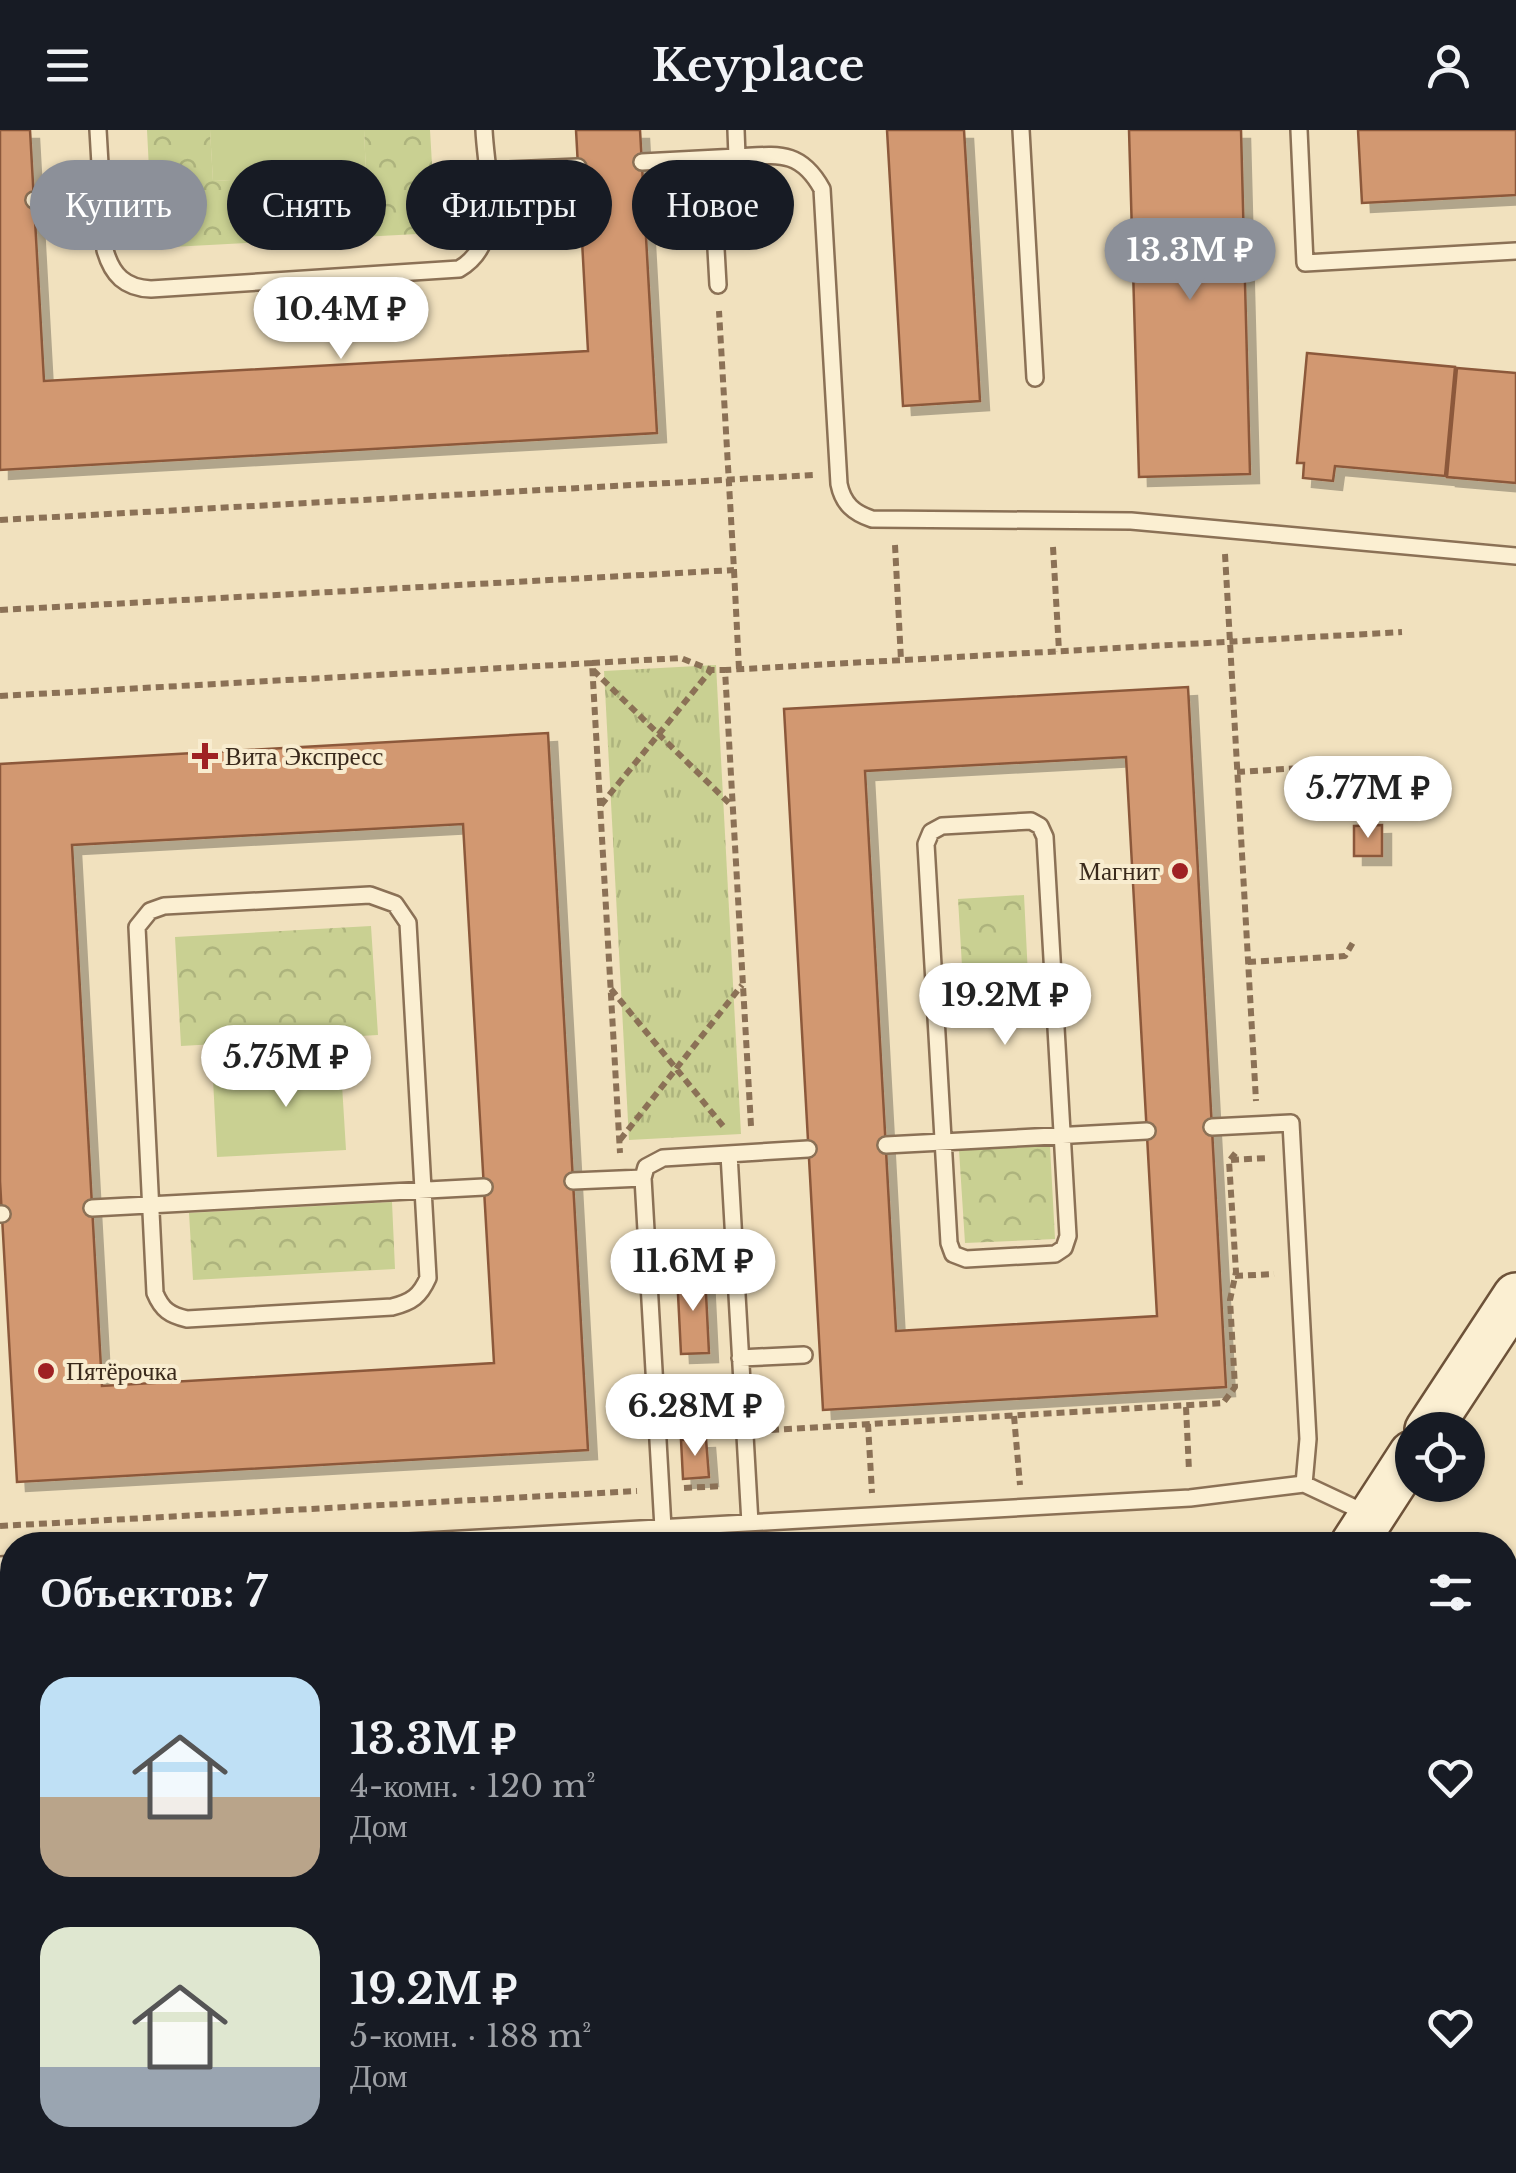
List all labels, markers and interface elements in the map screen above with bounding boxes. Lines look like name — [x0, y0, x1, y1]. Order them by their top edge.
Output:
text: Keyplace — [651, 37, 865, 93]
icon: menu — [40, 38, 95, 93]
icon: person — [1421, 38, 1476, 93]
chip: Купить — [30, 160, 207, 250]
chip: Снять — [227, 160, 386, 250]
chip: Фильтры — [406, 160, 612, 250]
chip: Новое — [632, 160, 794, 250]
pin: 13.3M ₽ — [1098, 218, 1282, 303]
text: 13.3M ₽ — [1127, 230, 1253, 270]
pin: 10.4M ₽ — [249, 277, 433, 362]
text: 10.4M ₽ — [276, 289, 406, 329]
place label: Вита Экспресс — [225, 741, 383, 772]
marker: Вита Экспресс — [194, 745, 216, 767]
pin: 5.77M ₽ — [1276, 756, 1460, 841]
text: 5.77M ₽ — [1306, 768, 1430, 808]
place label: Магнит — [1079, 856, 1160, 887]
marker: Магнит — [1169, 860, 1191, 882]
pin: 19.2M ₽ — [913, 963, 1097, 1048]
text: 19.2M ₽ — [941, 975, 1069, 1015]
pin: 5.75M ₽ — [194, 1025, 378, 1110]
text: 5.75M ₽ — [223, 1037, 349, 1077]
pin: 11.6M ₽ — [601, 1229, 785, 1314]
text: 11.6M ₽ — [632, 1241, 754, 1281]
place label: Пятёрочка — [66, 1356, 177, 1387]
marker: Пятёрочка — [35, 1360, 57, 1382]
pin: 6.28M ₽ — [603, 1374, 787, 1459]
text: 6.28M ₽ — [628, 1386, 762, 1426]
map controls — [1395, 1412, 1485, 1502]
button: locate — [1395, 1412, 1485, 1502]
icon: filters — [1423, 1565, 1478, 1620]
text: Объектов: 7 — [40, 1566, 267, 1618]
text: 13.3M ₽ — [350, 1713, 516, 1765]
icon: home — [120, 1717, 240, 1837]
icon: heart — [1423, 1750, 1478, 1805]
text: 4-комн. · 120 m² — [350, 1766, 596, 1806]
text: Дом — [350, 1806, 407, 1846]
text: 19.2M ₽ — [350, 1963, 518, 2015]
icon: home — [120, 1967, 240, 2087]
icon: heart — [1423, 2000, 1478, 2055]
text: 5-комн. · 188 m² — [350, 2016, 591, 2056]
text: Дом — [350, 2056, 407, 2096]

